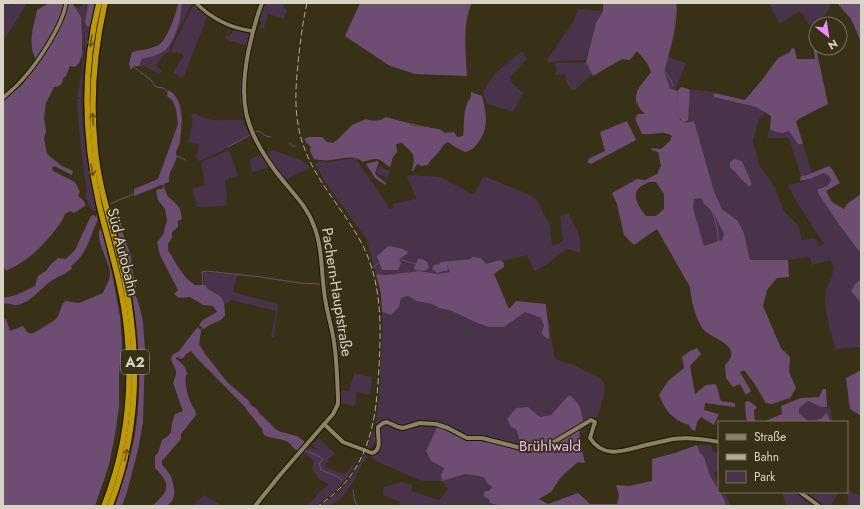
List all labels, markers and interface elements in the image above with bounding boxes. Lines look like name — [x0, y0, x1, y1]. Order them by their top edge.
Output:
north arrow — [808, 16, 848, 56]
one-way arrow — [87, 34, 95, 47]
text: N — [825, 36, 841, 54]
one-way arrow — [89, 113, 96, 126]
one-way arrow — [89, 164, 97, 177]
street label: Süd Autobahn — [101, 206, 145, 298]
street label: Pachern-Hauptstraße — [316, 226, 358, 358]
road number: A2 — [121, 350, 149, 374]
legend — [718, 421, 848, 493]
text: Straße — [754, 428, 786, 446]
park label: Brühlwald — [519, 435, 581, 457]
text: Bahn — [754, 448, 779, 466]
one-way arrow — [122, 449, 130, 462]
text: Park — [754, 468, 776, 486]

